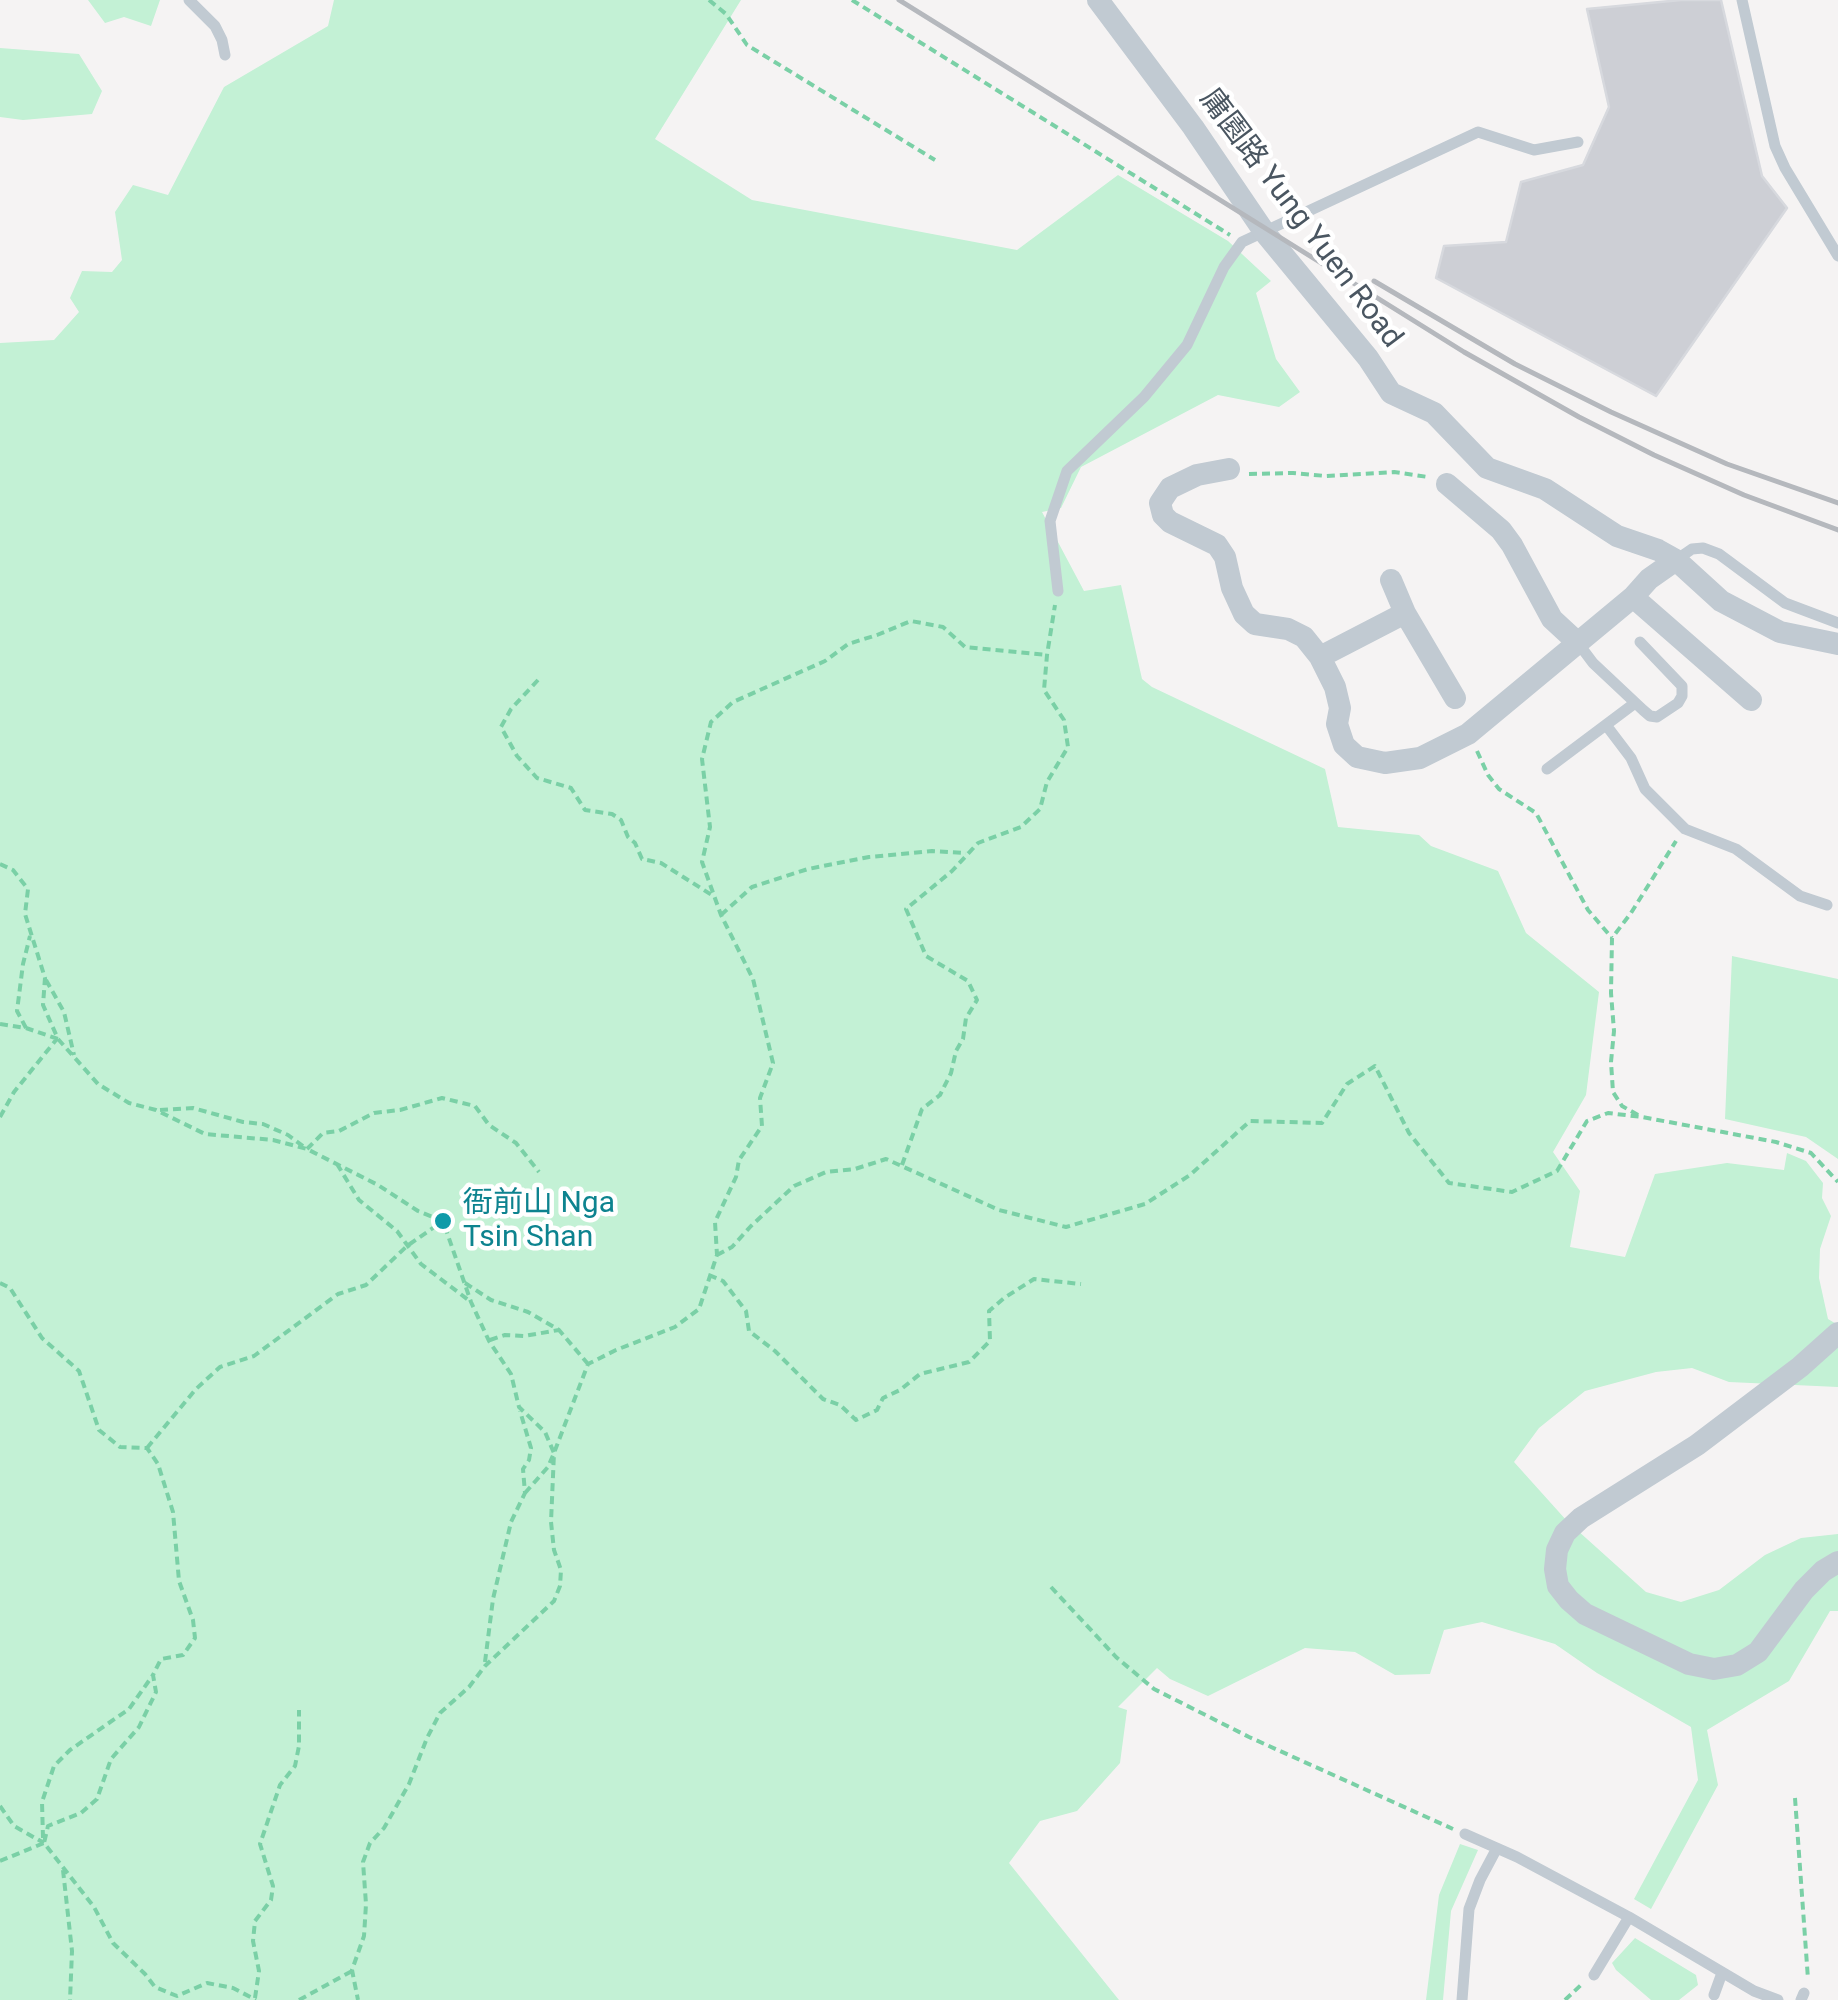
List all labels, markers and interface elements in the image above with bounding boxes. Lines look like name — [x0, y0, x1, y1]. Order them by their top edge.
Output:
street label: 庸園路 Yung Yuen Road — [1191, 82, 1409, 356]
place label: 衙前山 Nga Tsin Shan — [463, 1186, 615, 1256]
marker: 衙前山 Nga Tsin Shan — [432, 1210, 454, 1232]

